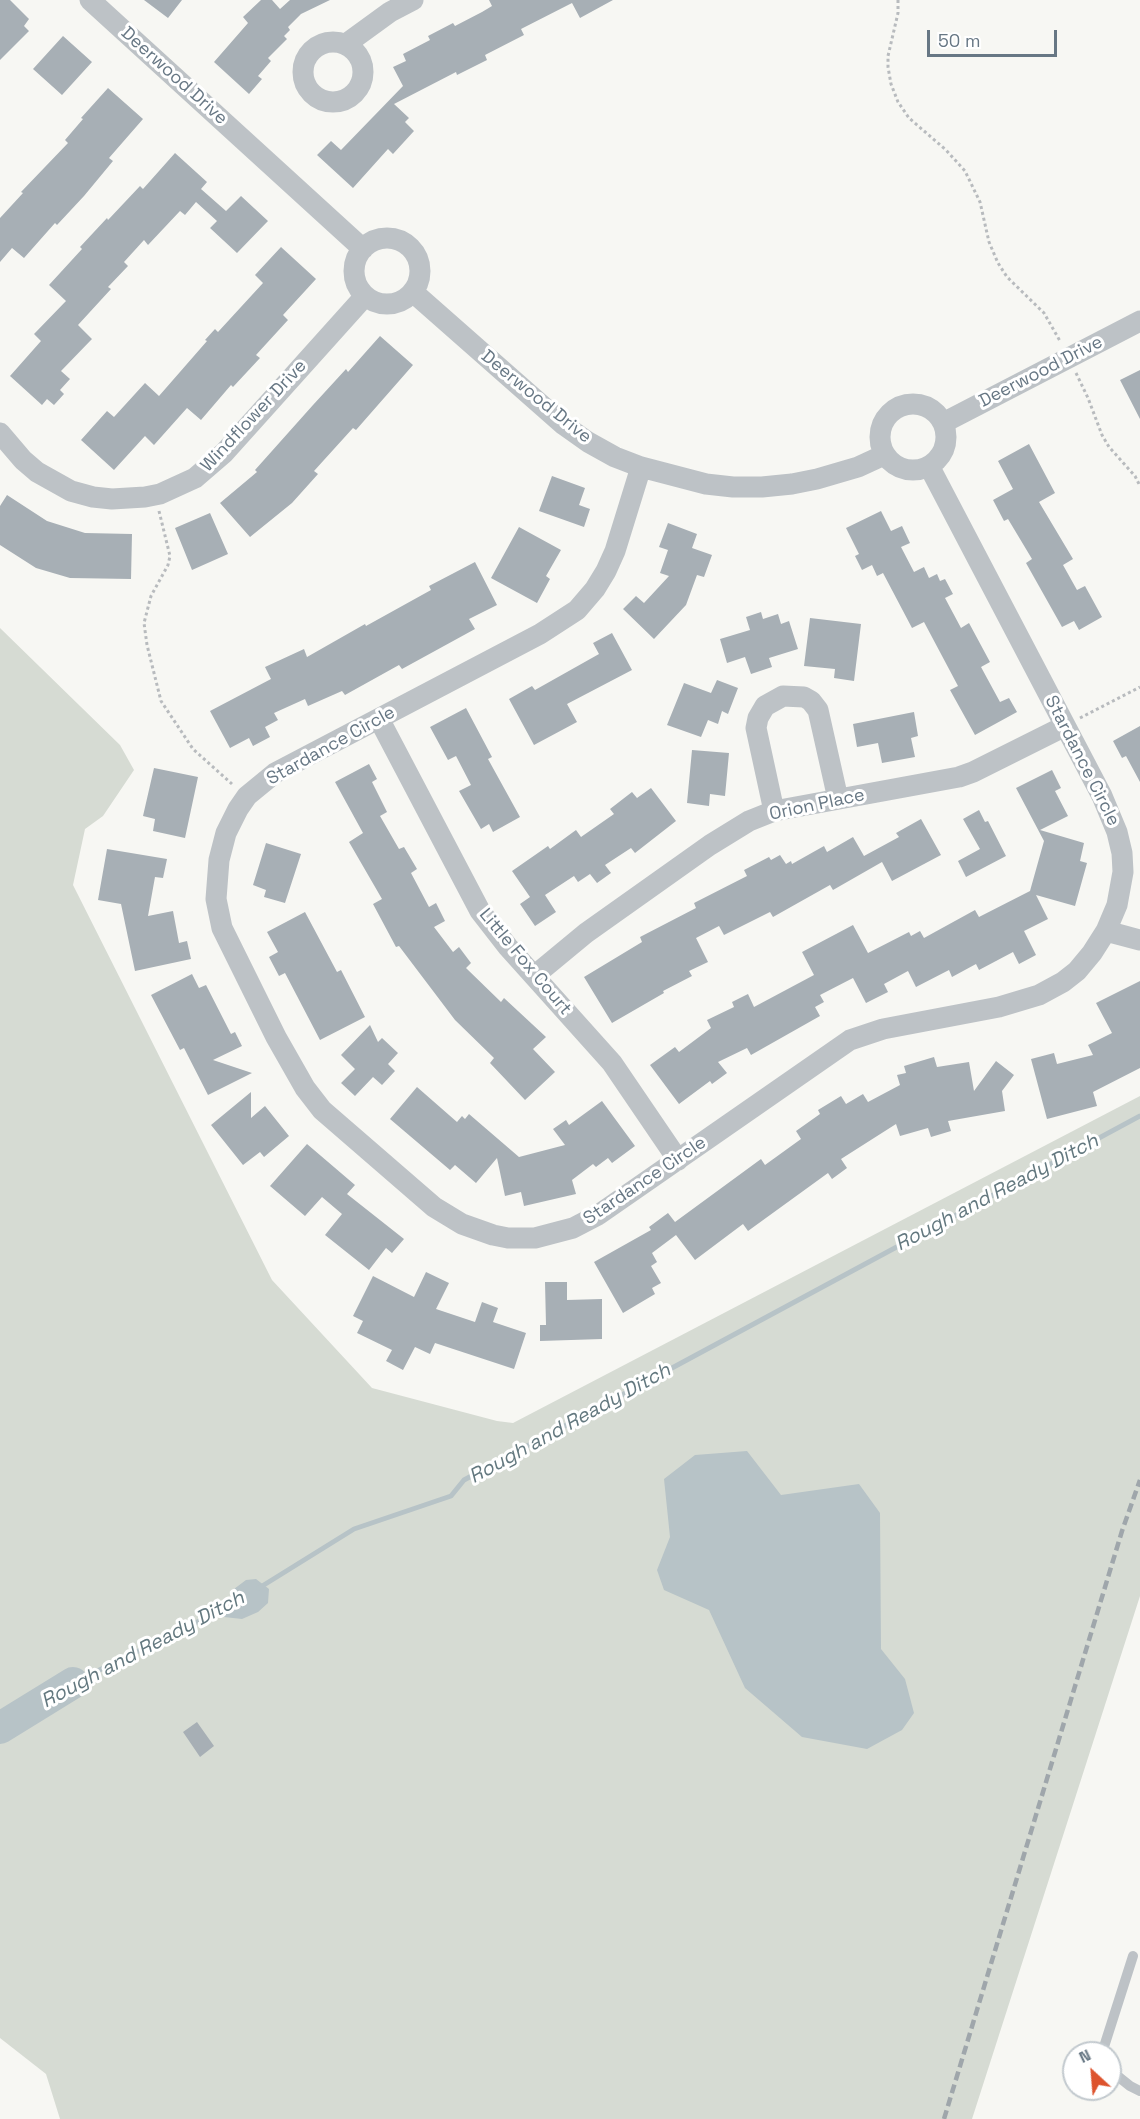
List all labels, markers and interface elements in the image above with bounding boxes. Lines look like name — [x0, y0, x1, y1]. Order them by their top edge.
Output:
scale bar — [930, 18, 1060, 56]
street label: Deerwood Drive — [116, 23, 232, 129]
text: 50 m — [938, 29, 980, 52]
street label: Deerwood Drive — [976, 332, 1106, 412]
street label: Deerwood Drive — [476, 346, 596, 448]
street label: Windflower Drive — [197, 356, 311, 476]
street label: Stardance Circle — [1040, 692, 1124, 830]
street label: Stardance Circle — [263, 702, 399, 790]
street label: Orion Place — [767, 784, 867, 826]
street label: Little Fox Court — [474, 904, 576, 1020]
water label: Rough and Ready Ditch — [891, 1129, 1103, 1257]
street label: Stardance Circle — [580, 1132, 710, 1230]
water label: Rough and Ready Ditch — [465, 1359, 675, 1489]
water label: Rough and Ready Ditch — [37, 1586, 249, 1714]
north arrow — [1062, 2041, 1122, 2101]
text: N — [1075, 2044, 1094, 2068]

